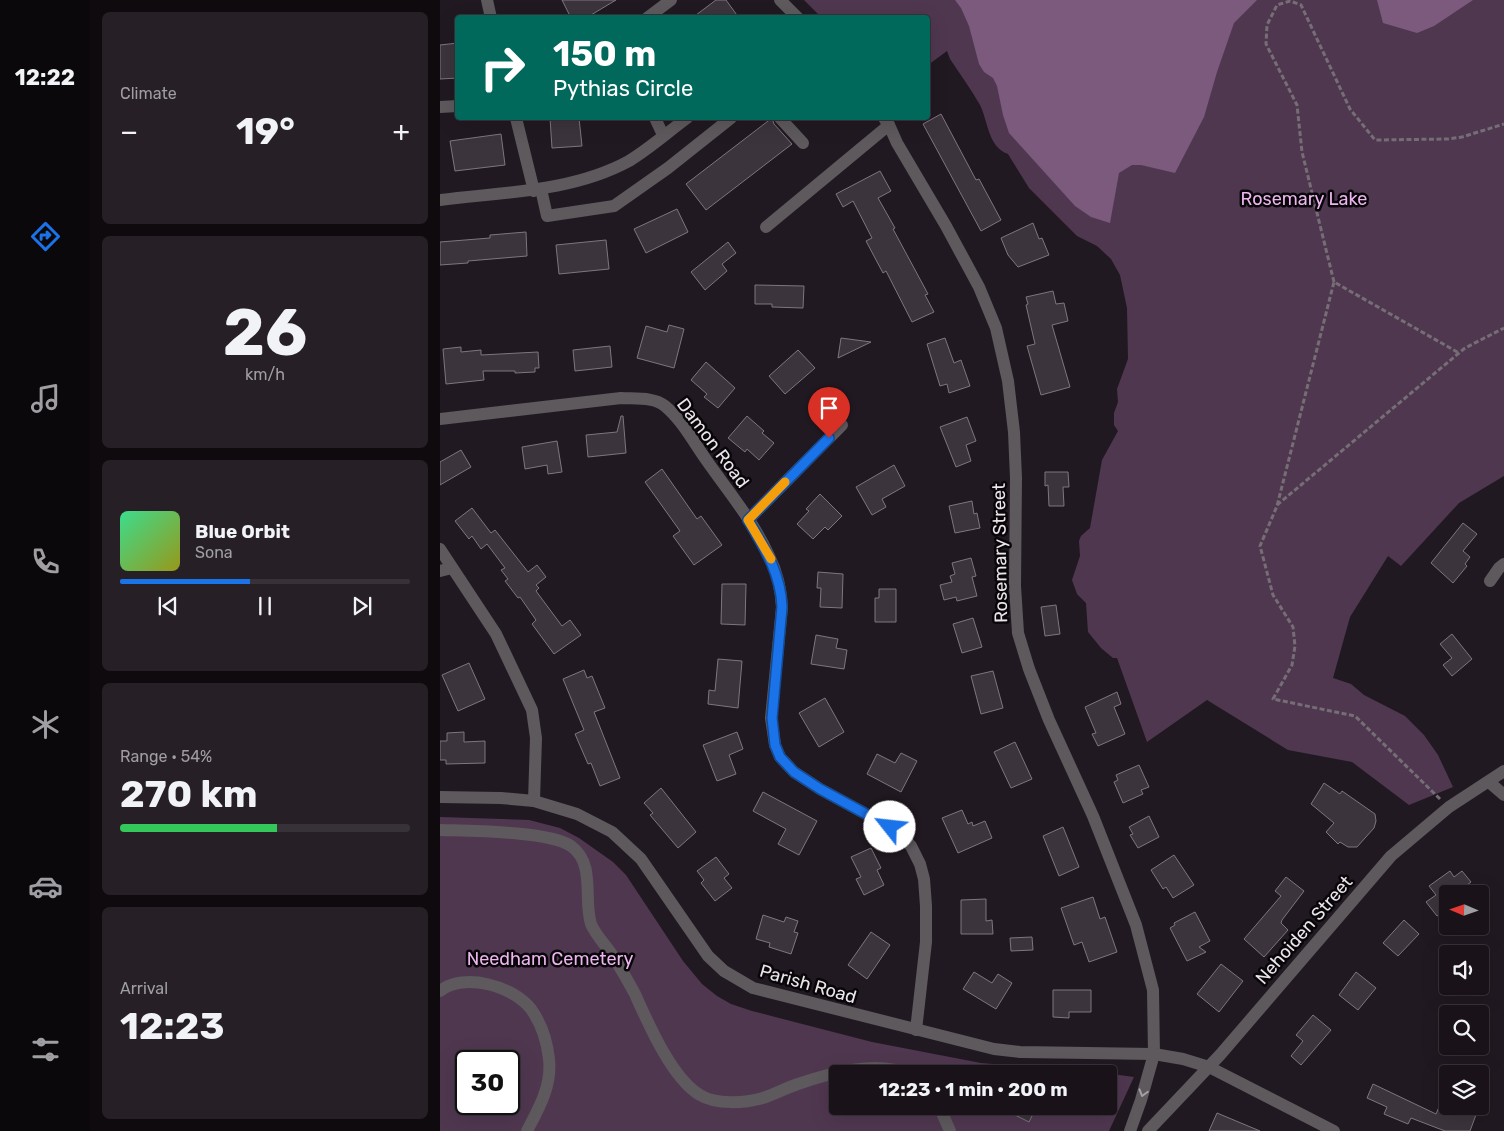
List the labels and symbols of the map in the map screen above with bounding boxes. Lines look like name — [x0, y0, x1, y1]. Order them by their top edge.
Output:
park label: Rosemary Lake — [1241, 188, 1367, 210]
pin — [808, 387, 850, 438]
street label: Damon Road — [672, 394, 754, 492]
street label: Rosemary Street — [988, 483, 1012, 623]
position arrow — [863, 800, 915, 852]
street label: Nehoiden Street — [1251, 871, 1357, 989]
north arrow — [1439, 885, 1489, 935]
park label: Needham Cemetery — [467, 948, 633, 970]
street label: Parish Road — [757, 960, 859, 1008]
speed limit sign: 30 — [455, 1050, 520, 1115]
one-way arrow — [1139, 1088, 1149, 1096]

